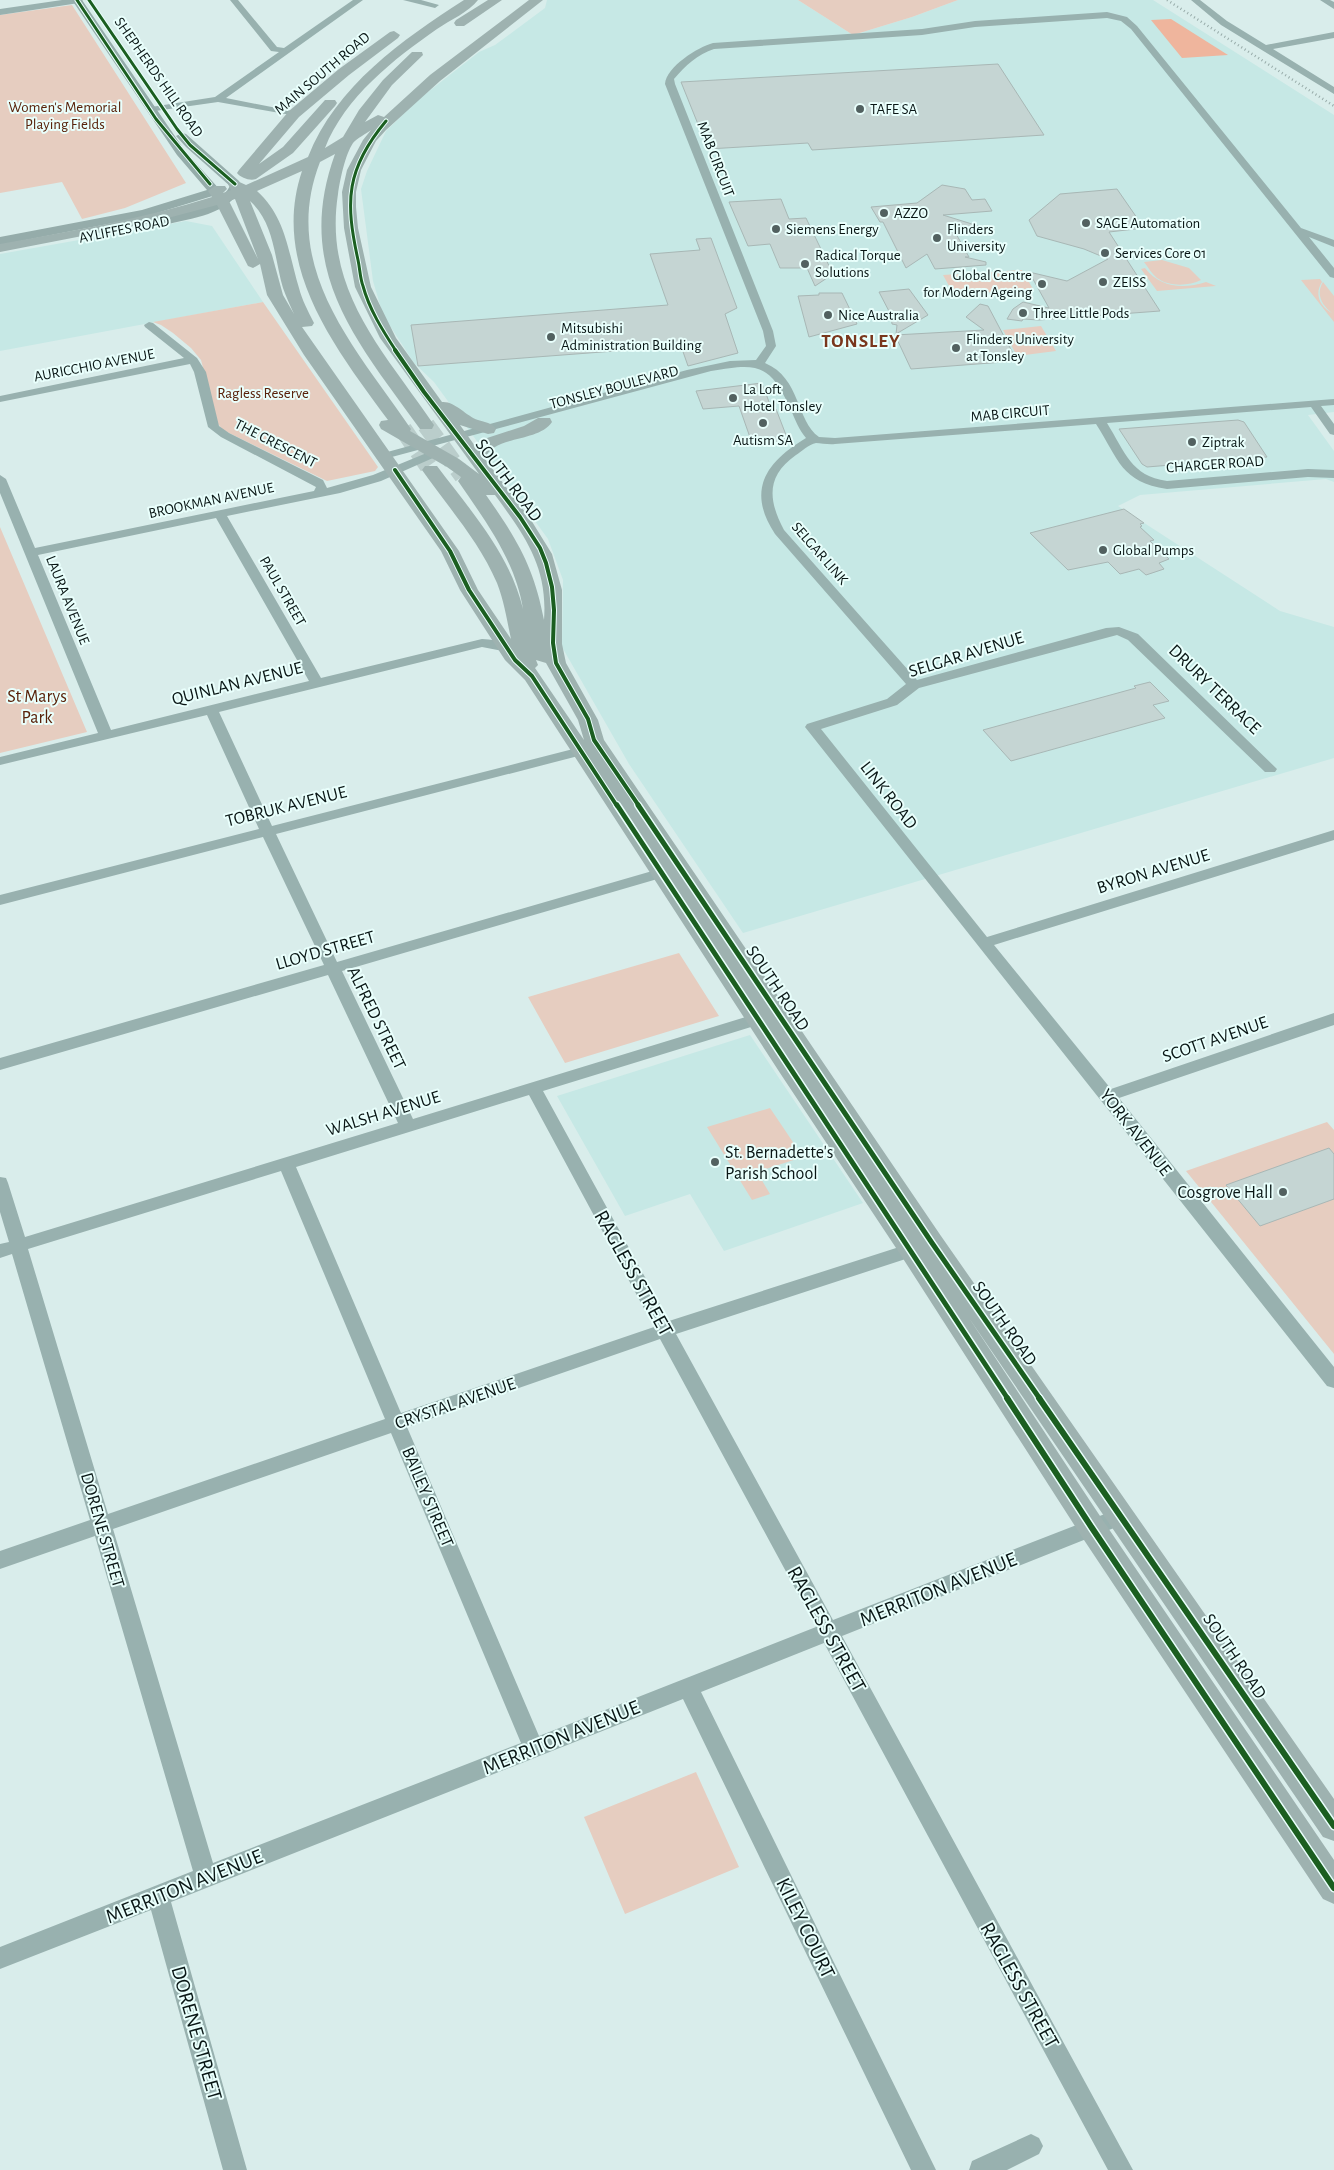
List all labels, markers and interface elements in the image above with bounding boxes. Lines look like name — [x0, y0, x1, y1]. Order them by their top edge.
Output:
street label: SHEPHERDS HILL ROAD — [112, 15, 206, 140]
street label: MAIN SOUTH ROAD — [272, 29, 373, 117]
park label: Women's Memorial Playing Fields — [9, 100, 121, 132]
place label: TAFE SA — [870, 102, 917, 117]
marker: TAFE SA — [854, 103, 866, 115]
street label: MAB CIRCUIT — [694, 119, 737, 200]
place label: AZZO — [894, 206, 928, 221]
marker: AZZO — [878, 207, 890, 219]
street label: AYLIFFES ROAD — [78, 213, 171, 246]
place label: SAGE Automation — [1096, 216, 1200, 231]
marker: SAGE Automation — [1080, 217, 1092, 229]
place label: Siemens Energy — [786, 222, 879, 237]
place label: Flinders University — [947, 222, 1006, 254]
marker: Siemens Energy — [770, 223, 782, 235]
marker: Flinders University — [931, 232, 943, 244]
place label: Services Core 01 — [1115, 246, 1206, 261]
marker: Services Core 01 — [1099, 247, 1111, 259]
place label: Radical Torque Solutions — [815, 248, 901, 280]
marker: Radical Torque Solutions — [799, 258, 811, 270]
place label: Global Centre for Modern Ageing — [923, 268, 1033, 300]
place label: ZEISS — [1113, 275, 1146, 290]
marker: ZEISS — [1097, 276, 1109, 288]
marker: Global Centre for Modern Ageing — [1036, 278, 1048, 290]
place label: Three Little Pods — [1033, 306, 1129, 321]
marker: Three Little Pods — [1017, 307, 1029, 319]
place label: Nice Australia — [838, 308, 919, 323]
marker: Nice Australia — [822, 309, 834, 321]
place label: Mitsubishi Administration Building — [561, 321, 702, 353]
marker: Mitsubishi Administration Building — [545, 331, 557, 343]
district label: TONSLEY — [821, 332, 901, 351]
place label: Flinders University at Tonsley — [966, 332, 1074, 364]
marker: Flinders University at Tonsley — [950, 342, 962, 354]
street label: AURICCHIO AVENUE — [33, 346, 156, 385]
street label: TONSLEY BOULEVARD — [548, 363, 680, 412]
place label: La Loft Hotel Tonsley — [743, 382, 822, 414]
park label: Ragless Reserve — [217, 386, 309, 401]
marker: La Loft Hotel Tonsley — [727, 392, 739, 404]
street label: MAB CIRCUIT — [970, 403, 1051, 424]
street label: THE CRESCENT — [232, 416, 320, 471]
marker: Autism SA — [757, 417, 769, 429]
place label: Autism SA — [733, 433, 793, 448]
place label: Ziptrak — [1202, 435, 1245, 450]
street label: SOUTH ROAD — [471, 436, 545, 525]
marker: Ziptrak — [1186, 436, 1198, 448]
street label: CHARGER ROAD — [1166, 454, 1265, 475]
street label: BROOKMAN AVENUE — [147, 480, 275, 521]
street label: SELGAR LINK — [789, 519, 851, 588]
place label: Global Pumps — [1113, 543, 1194, 558]
marker: Global Pumps — [1097, 544, 1109, 556]
street label: LAURA AVENUE — [43, 554, 92, 647]
street label: PAUL STREET — [257, 554, 309, 629]
street label: SELGAR AVENUE — [907, 629, 1026, 681]
street label: DRURY TERRACE — [1165, 642, 1264, 738]
street label: QUINLAN AVENUE — [170, 659, 305, 709]
park label: St Marys Park — [7, 688, 67, 727]
street label: LINK ROAD — [856, 758, 920, 833]
street label: TOBRUK AVENUE — [224, 783, 349, 831]
street label: BYRON AVENUE — [1095, 846, 1212, 898]
street label: LLOYD STREET — [274, 928, 377, 974]
street label: SOUTH ROAD — [742, 943, 812, 1034]
street label: ALFRED STREET — [343, 964, 409, 1073]
street label: SCOTT AVENUE — [1160, 1013, 1271, 1066]
street label: YORK AVENUE — [1096, 1086, 1175, 1179]
street label: WALSH AVENUE — [324, 1088, 443, 1140]
place label: St. Bernadette's Parish School — [725, 1144, 833, 1183]
marker: St. Bernadette's Parish School — [709, 1156, 721, 1168]
place label: Cosgrove Hall — [1178, 1184, 1273, 1202]
marker: Cosgrove Hall — [1277, 1186, 1289, 1198]
street label: RAGLESS STREET — [590, 1207, 677, 1340]
street label: SOUTH ROAD — [969, 1278, 1040, 1369]
street label: CRYSTAL AVENUE — [393, 1375, 518, 1433]
street label: BAILEY STREET — [398, 1445, 456, 1550]
street label: DORENE STREET — [77, 1471, 127, 1590]
street label: MERRITON AVENUE — [857, 1548, 1020, 1631]
street label: RAGLESS STREET — [783, 1563, 870, 1696]
street label: SOUTH ROAD — [1199, 1611, 1269, 1702]
street label: MERRITON AVENUE — [480, 1696, 643, 1779]
street label: MERRITON AVENUE — [103, 1845, 266, 1928]
street label: KILEY COURT — [772, 1875, 839, 1982]
street label: RAGLESS STREET — [976, 1919, 1063, 2052]
street label: DORENE STREET — [167, 1964, 226, 2103]

